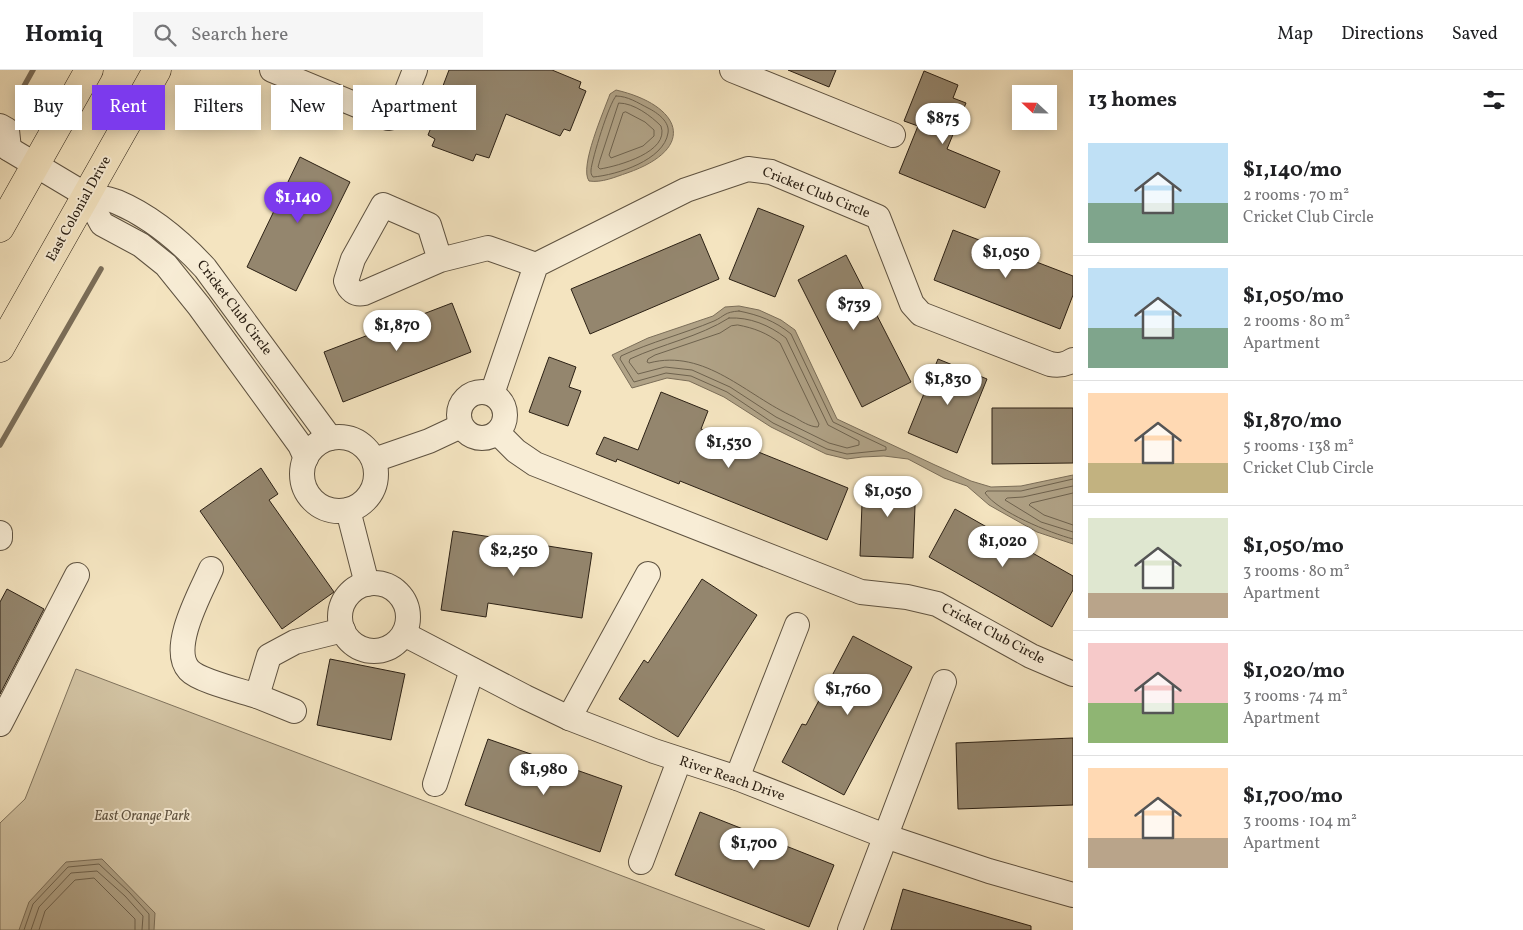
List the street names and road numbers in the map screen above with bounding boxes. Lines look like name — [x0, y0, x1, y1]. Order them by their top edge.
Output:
street label: East Colonial Drive — [42, 153, 116, 265]
street label: Cricket Club Circle — [759, 163, 873, 223]
street label: Cricket Club Circle — [192, 257, 276, 360]
street label: Cricket Club Circle — [938, 599, 1048, 669]
street label: River Reach Drive — [677, 752, 788, 806]

